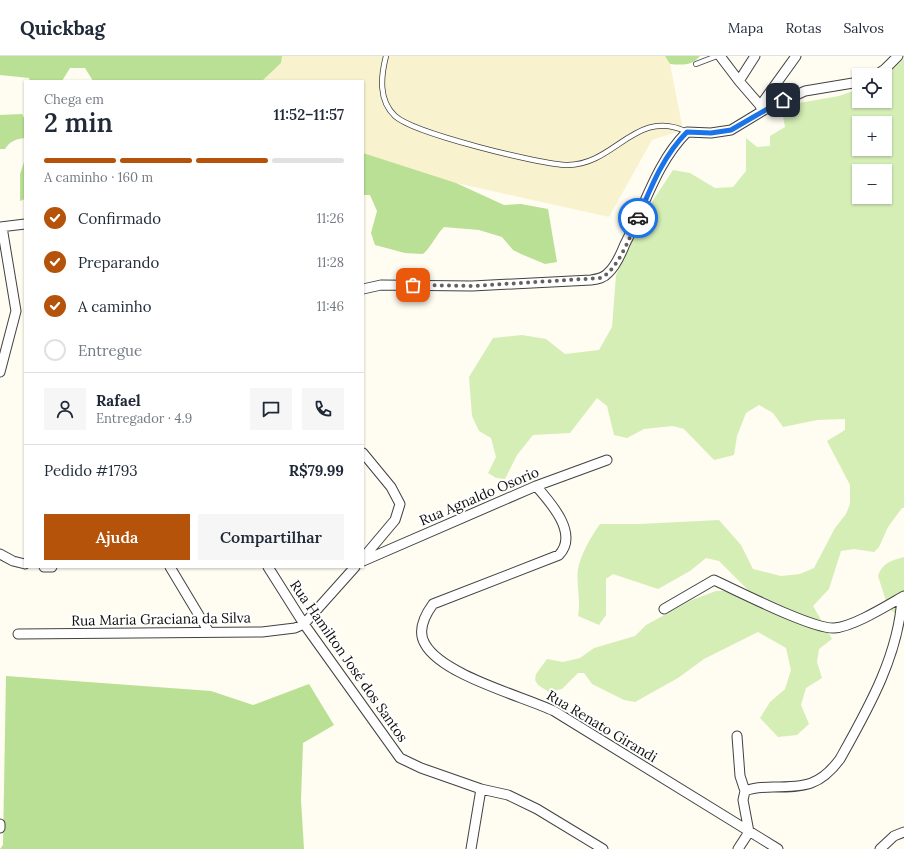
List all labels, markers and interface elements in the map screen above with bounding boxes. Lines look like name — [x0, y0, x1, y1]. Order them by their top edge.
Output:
text: Quickbag — [20, 16, 105, 40]
text: Mapa — [728, 19, 763, 37]
text: Rotas — [785, 19, 821, 37]
text: Salvos — [843, 19, 884, 37]
map controls — [852, 68, 892, 204]
button: locate — [852, 68, 892, 108]
pin — [766, 83, 800, 117]
icon: home — [772, 89, 794, 111]
text: Chega em — [44, 91, 104, 108]
text: 11:52–11:57 — [274, 105, 344, 124]
text: 2 min — [44, 106, 113, 139]
button: + — [852, 116, 892, 156]
button: − — [852, 164, 892, 204]
text: A caminho · 160 m — [44, 169, 153, 186]
courier — [618, 198, 658, 238]
icon: check — [44, 207, 66, 229]
icon: car — [627, 207, 649, 229]
text: Confirmado — [78, 209, 161, 228]
text: 11:26 — [317, 210, 344, 227]
icon: check — [44, 251, 66, 273]
text: Preparando — [78, 253, 159, 272]
text: 11:28 — [317, 254, 344, 271]
pin — [396, 268, 430, 302]
icon: bag — [402, 274, 424, 296]
icon: check — [44, 295, 66, 317]
text: A caminho — [78, 297, 152, 316]
text: 11:46 — [317, 298, 344, 315]
text: Entregue — [78, 341, 142, 360]
button: person — [44, 388, 86, 430]
button: chat — [250, 388, 292, 430]
button: phone — [302, 388, 344, 430]
text: Rafael — [96, 391, 141, 410]
text: Entregador · 4.9 — [96, 410, 192, 427]
text: Pedido #1793 — [44, 461, 138, 480]
text: R$79.99 — [289, 461, 344, 480]
street label: Rua Agnaldo Osorio — [416, 463, 542, 529]
button: Ajuda — [44, 514, 190, 560]
button: Compartilhar — [198, 514, 344, 560]
street label: Rua Hamilton José dos Santos — [286, 577, 412, 745]
street label: Rua Maria Graciana da Silva — [71, 608, 251, 630]
street label: Rua Renato Girandi — [543, 686, 661, 766]

